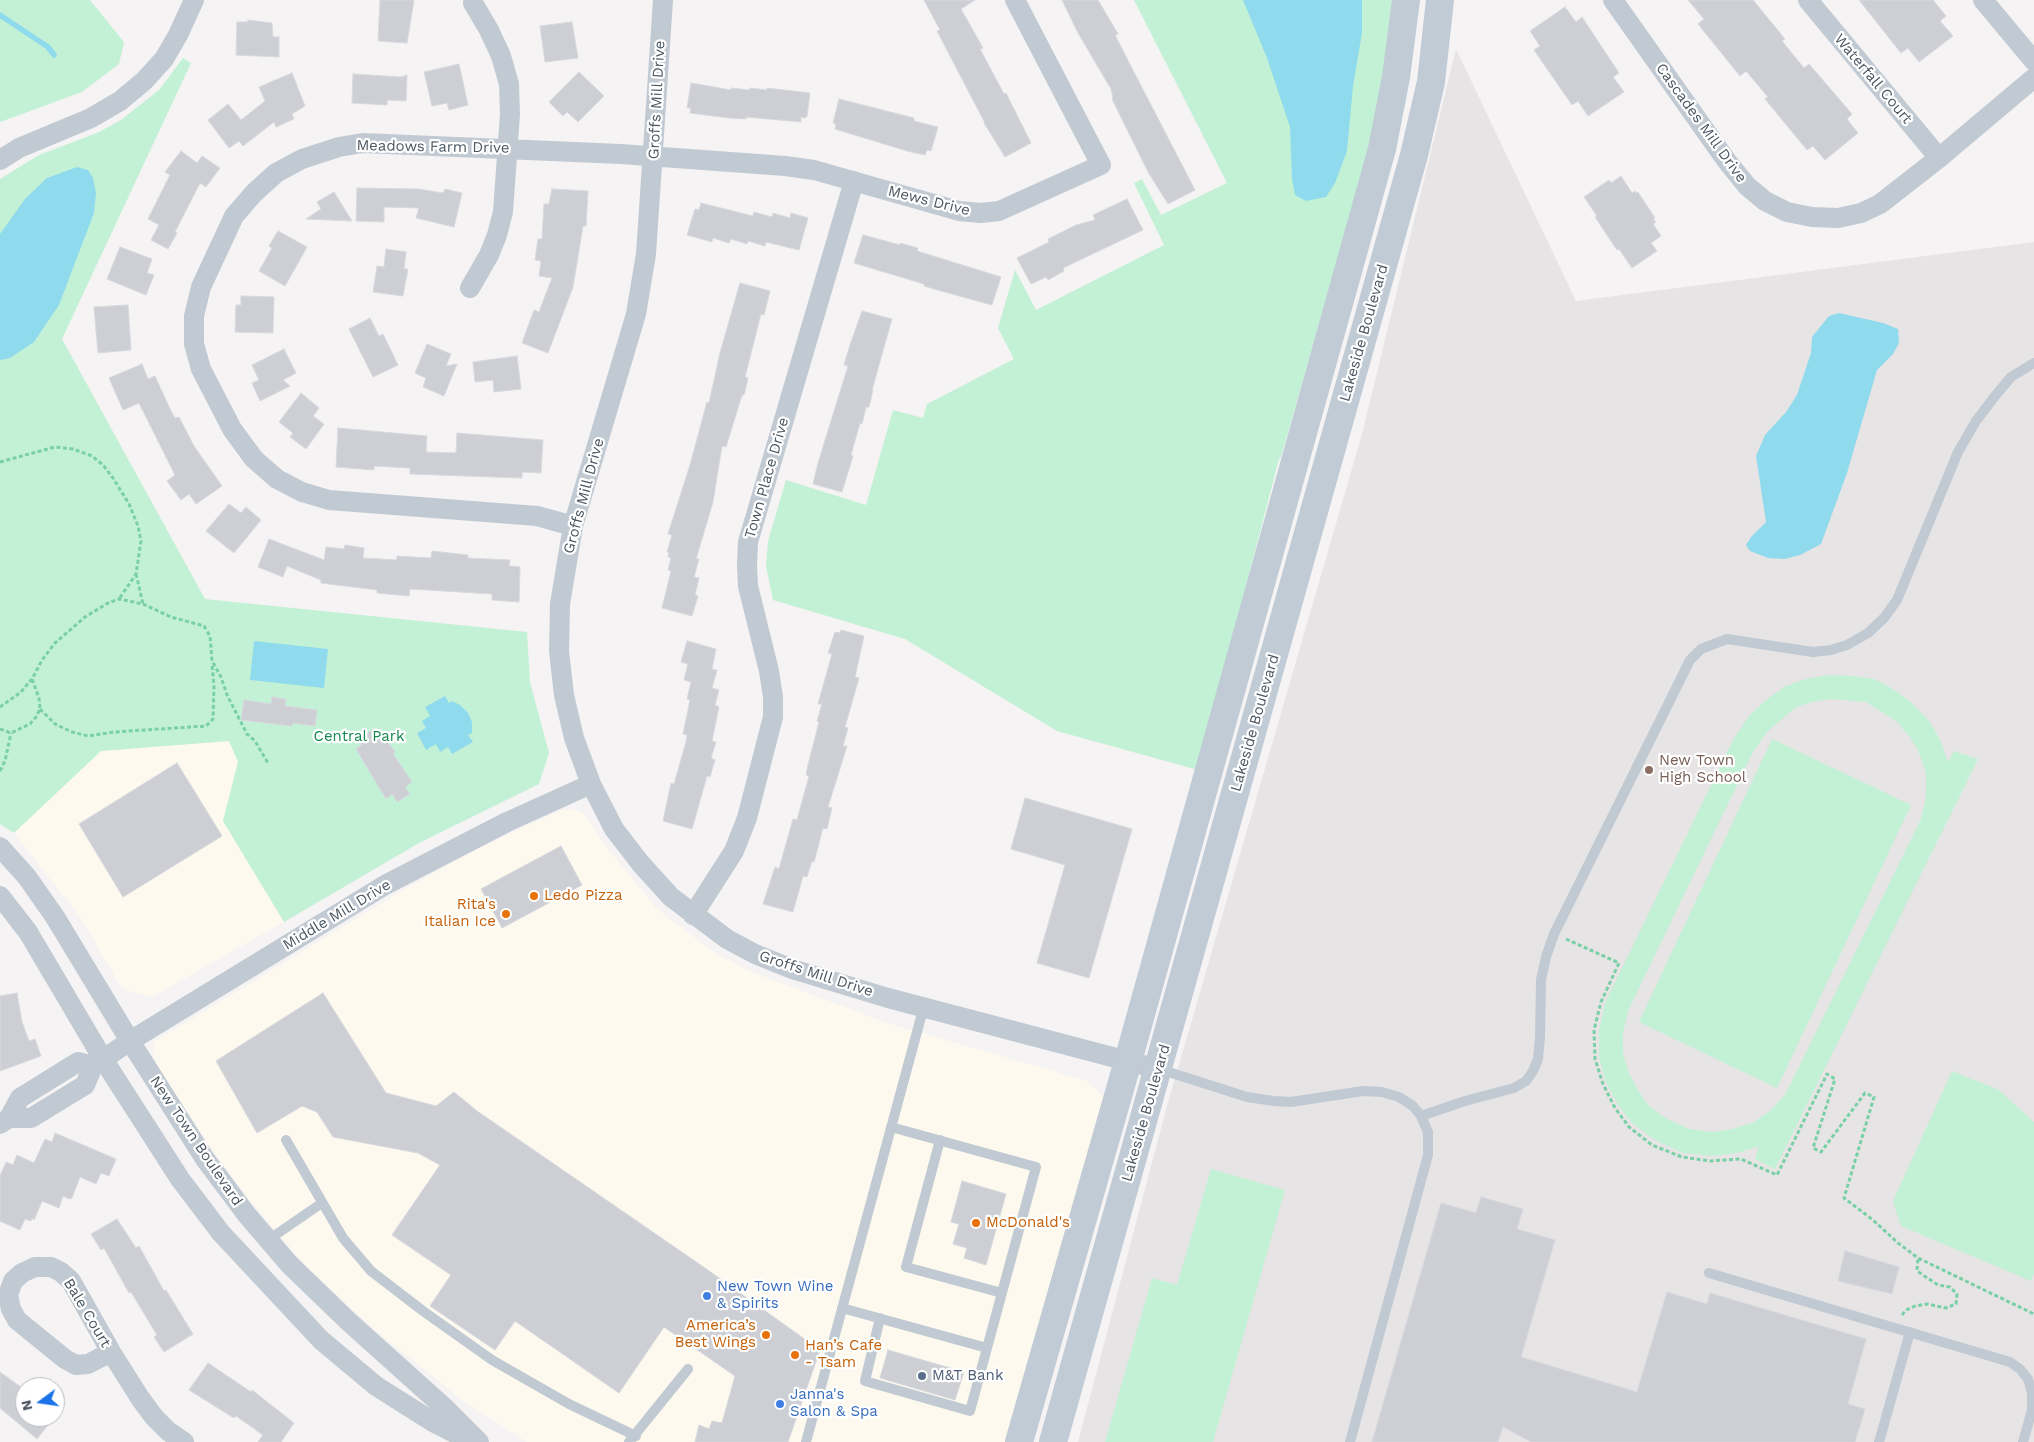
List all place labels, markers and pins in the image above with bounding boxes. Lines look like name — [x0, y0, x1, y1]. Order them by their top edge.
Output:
place label: New Town High School — [1659, 752, 1746, 787]
marker: New Town High School — [1643, 764, 1655, 776]
place label: Ledo Pizza — [544, 887, 623, 905]
marker: Ledo Pizza — [528, 890, 540, 902]
place label: Rita's Italian Ice — [424, 896, 496, 931]
marker: Rita's Italian Ice — [500, 908, 512, 920]
place label: McDonald's — [986, 1214, 1070, 1232]
marker: McDonald's — [970, 1217, 982, 1229]
place label: New Town Wine & Spirits — [717, 1278, 833, 1313]
marker: New Town Wine & Spirits — [701, 1290, 713, 1302]
place label: America’s Best Wings — [675, 1317, 756, 1352]
marker: America’s Best Wings — [760, 1329, 772, 1341]
place label: Han’s Cafe - Tsam — [805, 1337, 882, 1372]
marker: Han’s Cafe - Tsam — [789, 1349, 801, 1361]
place label: M&T Bank — [932, 1367, 1003, 1385]
marker: M&T Bank — [916, 1370, 928, 1382]
place label: Janna's Salon & Spa — [790, 1386, 878, 1421]
marker: Janna's Salon & Spa — [774, 1398, 786, 1410]

